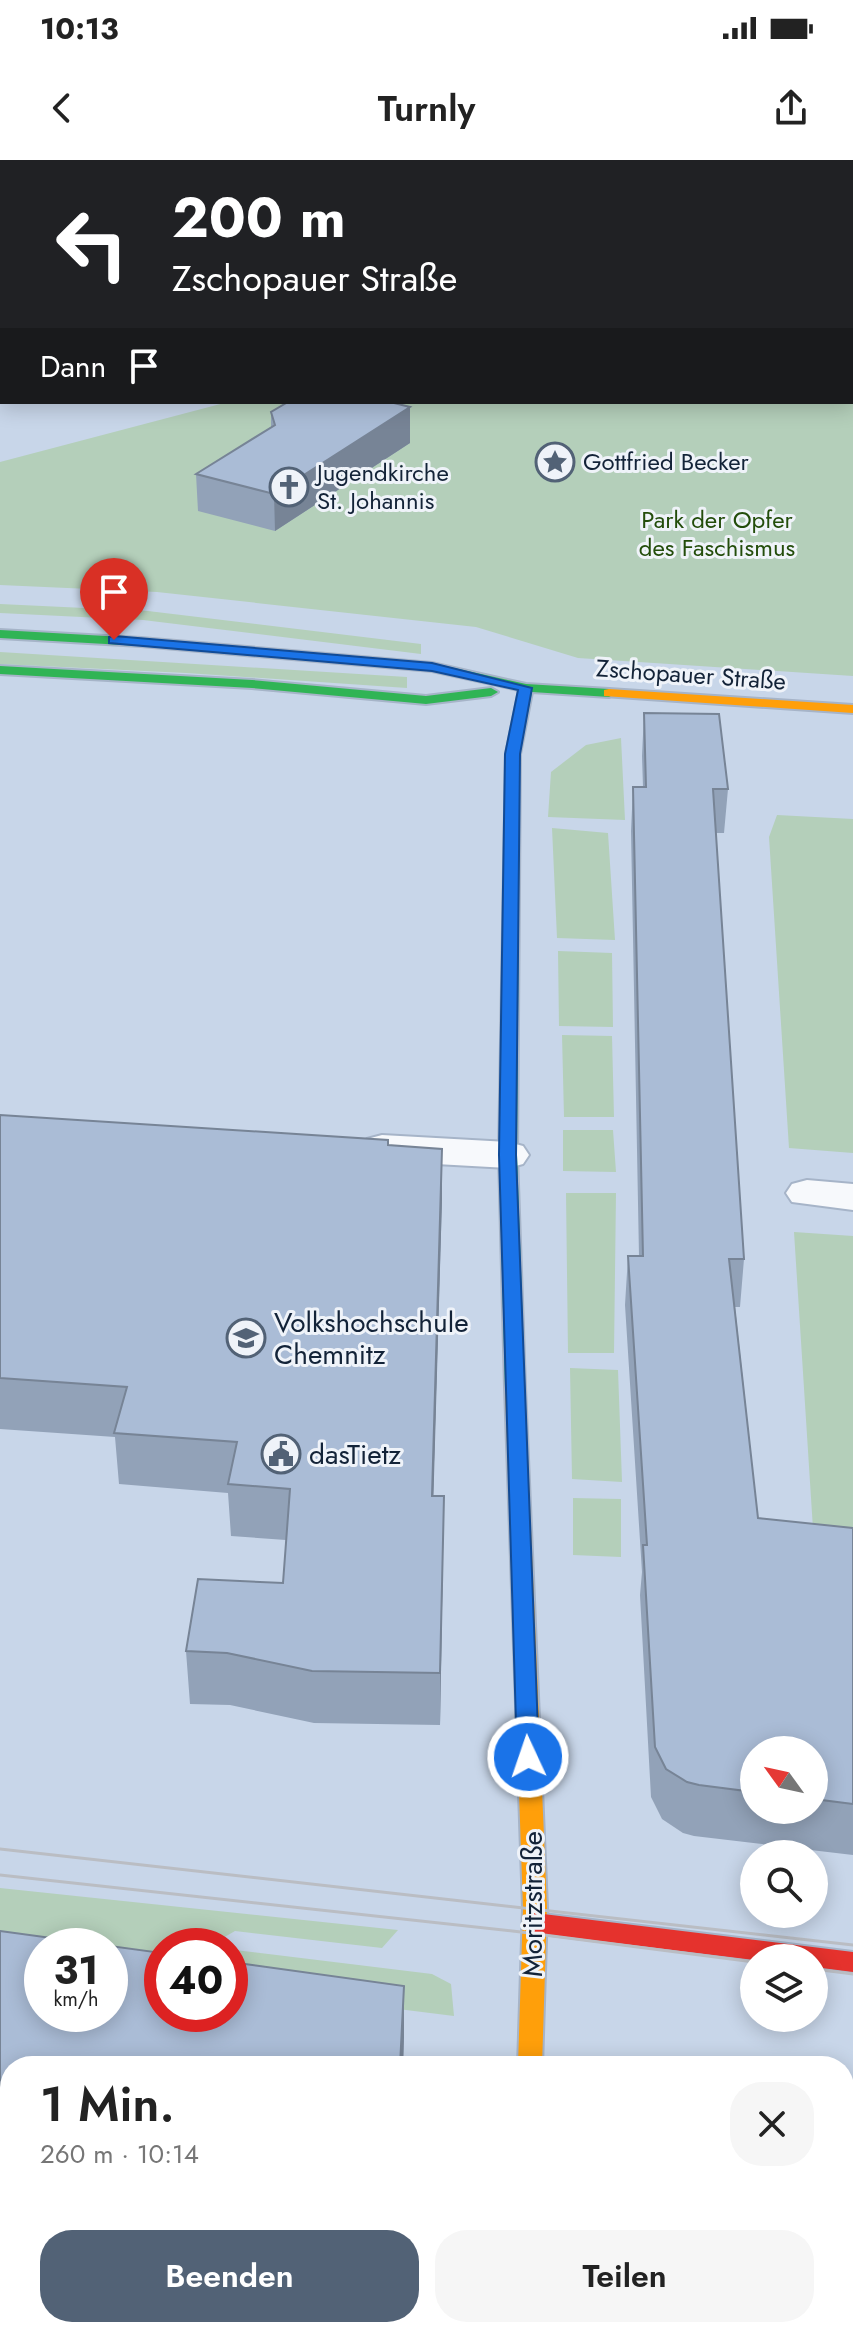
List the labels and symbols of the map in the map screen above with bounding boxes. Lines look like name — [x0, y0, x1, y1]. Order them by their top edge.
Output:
place icon: Gottfried Becker — [534, 441, 576, 483]
place label: Gottfried Becker — [583, 444, 750, 479]
place label: Jugendkirche St. Johannis — [314, 455, 449, 518]
church icon: Jugendkirche St. Johannis — [268, 466, 310, 508]
park label: Park der Opfer des Faschismus — [639, 502, 795, 565]
pin — [80, 558, 148, 640]
street label: Zschopauer Straße — [595, 650, 787, 699]
place label: Volkshochschule Chemnitz — [274, 1302, 469, 1375]
school or university icon: Volkshochschule Chemnitz — [225, 1317, 267, 1359]
public building icon: dasTietz — [260, 1433, 302, 1475]
place label: dasTietz — [309, 1434, 401, 1475]
position arrow — [486, 1715, 570, 1799]
north arrow — [740, 1736, 828, 1824]
street label: Moritzstraße — [512, 1831, 553, 1977]
speed limit sign: 40 — [144, 1928, 248, 2032]

